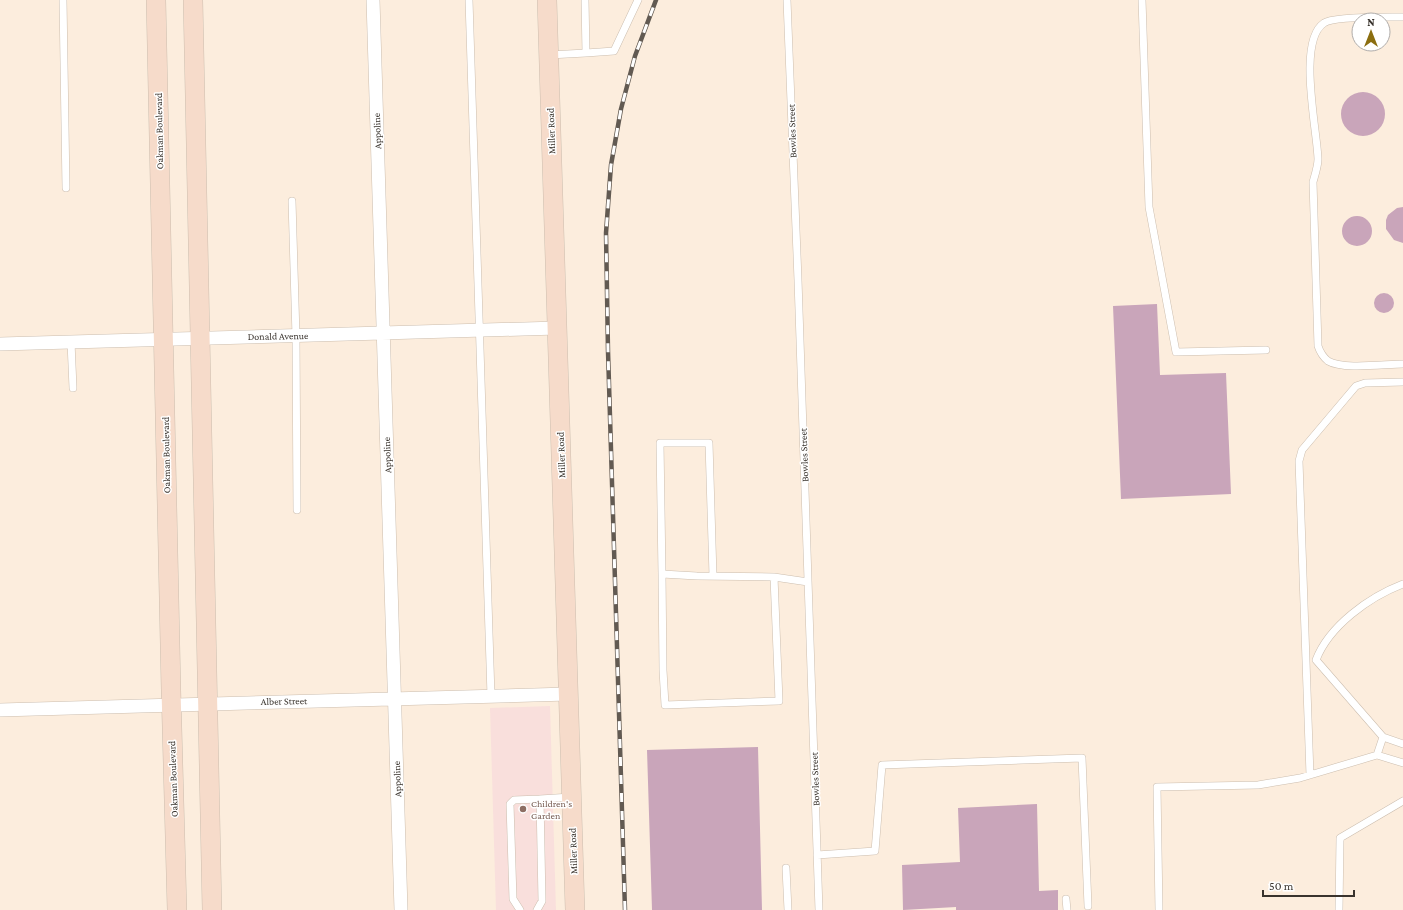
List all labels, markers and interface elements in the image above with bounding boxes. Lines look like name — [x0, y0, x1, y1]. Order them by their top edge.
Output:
north arrow — [1351, 12, 1391, 52]
text: N — [1367, 16, 1375, 28]
street label: Oakman Boulevard — [153, 92, 165, 169]
street label: Bowles Street — [786, 103, 798, 158]
street label: Miller Road — [545, 107, 557, 154]
street label: Appoline — [371, 112, 383, 149]
street label: Donald Avenue — [247, 330, 309, 342]
street label: Oakman Boulevard — [160, 416, 172, 493]
street label: Bowles Street — [798, 427, 810, 482]
street label: Miller Road — [555, 431, 567, 478]
street label: Appoline — [381, 436, 393, 473]
street label: Alber Street — [261, 695, 308, 707]
street label: Oakman Boulevard — [166, 740, 180, 817]
street label: Bowles Street — [809, 751, 821, 806]
street label: Appoline — [391, 760, 403, 797]
place label: Children's Garden — [531, 798, 572, 821]
marker: Children's Garden — [518, 804, 528, 814]
street label: Miller Road — [567, 827, 579, 874]
scale bar — [1263, 872, 1354, 898]
text: 50 m — [1269, 879, 1294, 893]

